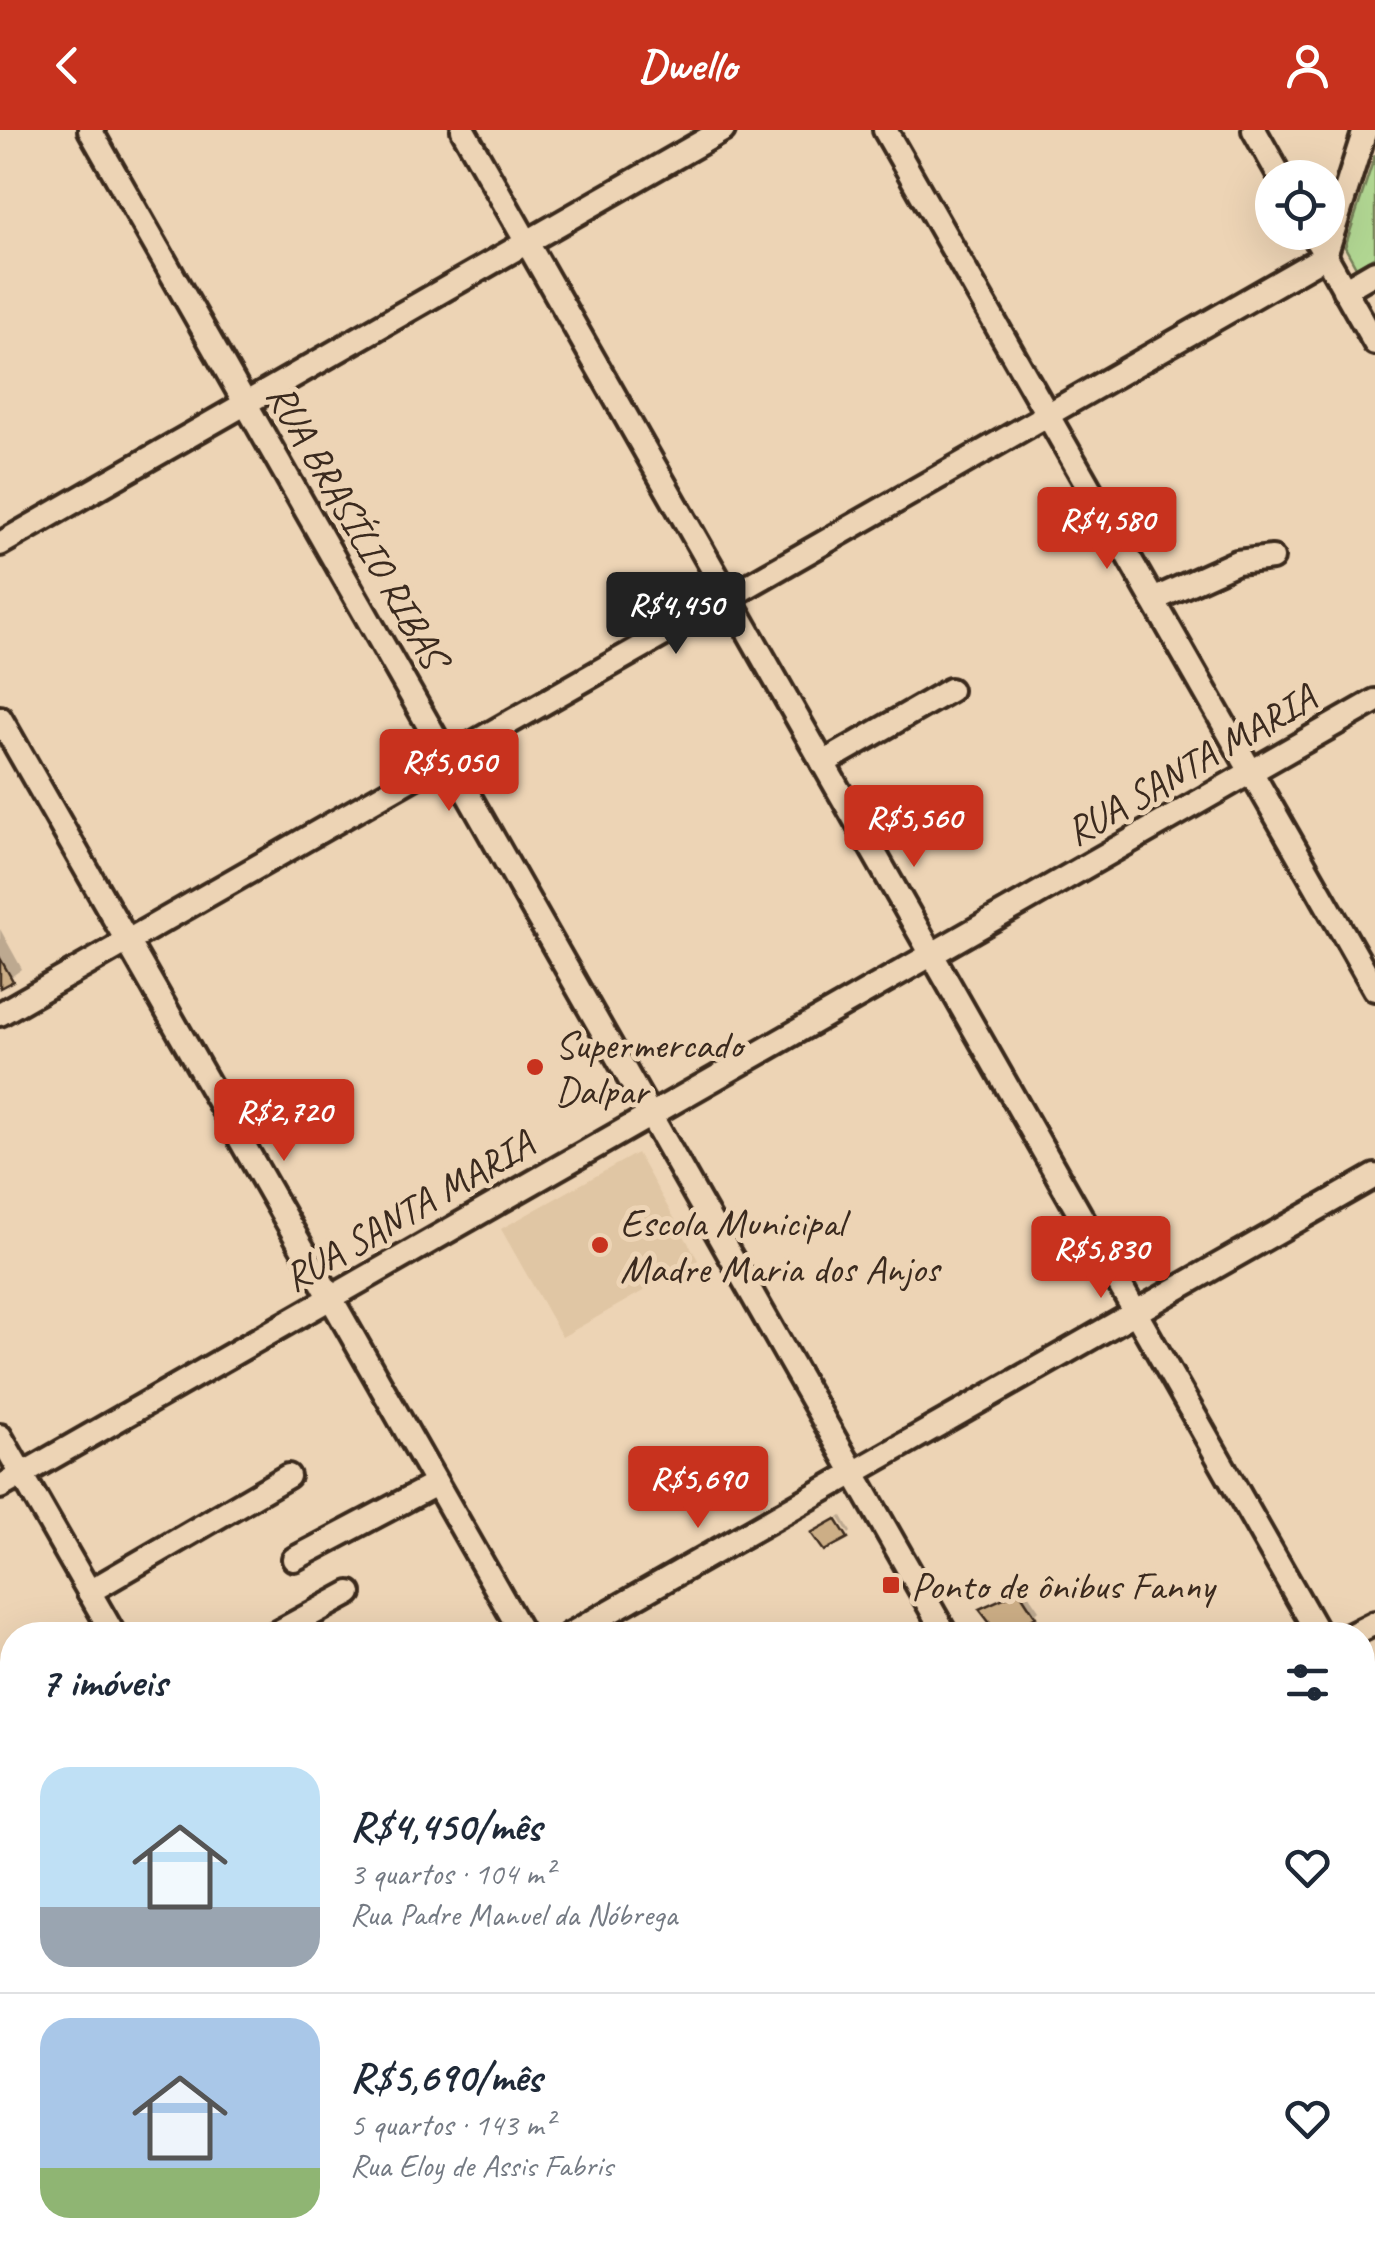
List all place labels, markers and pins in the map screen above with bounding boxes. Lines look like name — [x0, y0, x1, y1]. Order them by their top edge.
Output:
pin: R$4,580 — [1015, 487, 1199, 572]
pin: R$4,450 — [584, 572, 768, 657]
pin: R$5,050 — [357, 729, 541, 814]
pin: R$5,560 — [822, 785, 1006, 870]
place label: Supermercado Dalpar — [555, 1020, 746, 1116]
marker: Supermercado Dalpar — [524, 1056, 546, 1078]
pin: R$2,720 — [192, 1079, 376, 1164]
place label: Escola Municipal Madre Maria dos Anjos — [620, 1198, 942, 1294]
pin: R$5,830 — [1009, 1216, 1193, 1301]
marker: Escola Municipal Madre Maria dos Anjos — [589, 1234, 611, 1256]
pin: R$5,690 — [606, 1446, 790, 1531]
place label: Ponto de ônibus Fanny — [911, 1561, 1217, 1611]
marker: Ponto de ônibus Fanny — [880, 1574, 902, 1596]

